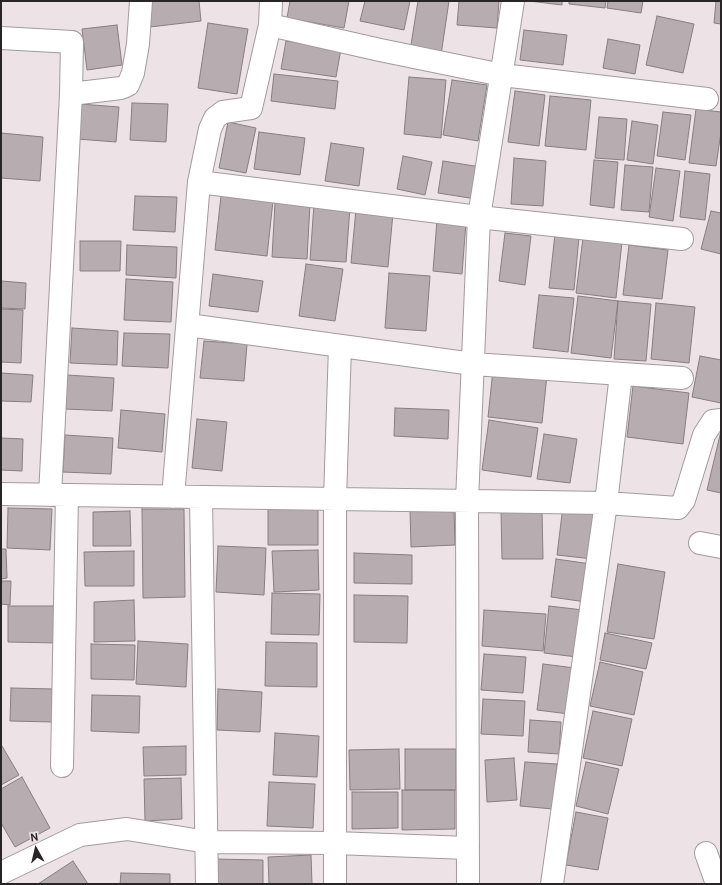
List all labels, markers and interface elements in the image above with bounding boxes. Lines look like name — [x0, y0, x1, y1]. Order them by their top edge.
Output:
north arrow — [16, 829, 56, 869]
text: N — [30, 830, 39, 845]

